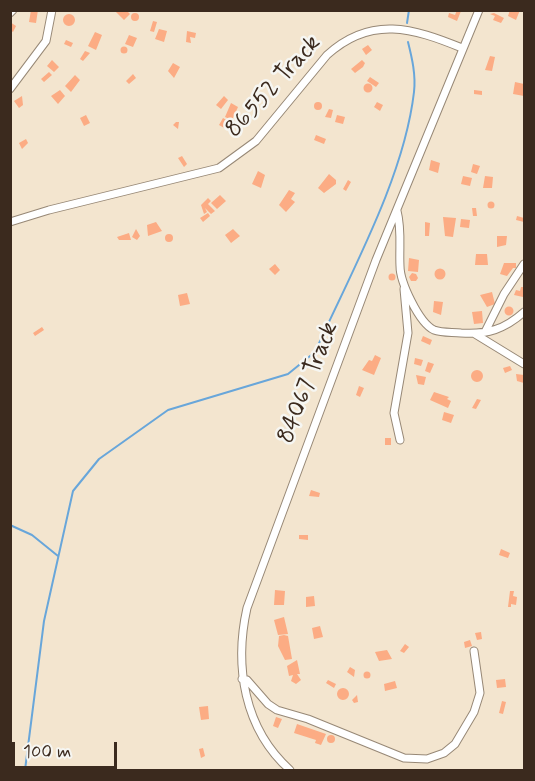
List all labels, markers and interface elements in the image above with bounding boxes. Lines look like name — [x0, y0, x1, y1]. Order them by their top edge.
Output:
street label: 86552 Track — [220, 30, 328, 144]
street label: 84067 Track — [273, 318, 345, 448]
scale bar — [15, 730, 120, 768]
text: 100 m — [23, 740, 71, 764]

